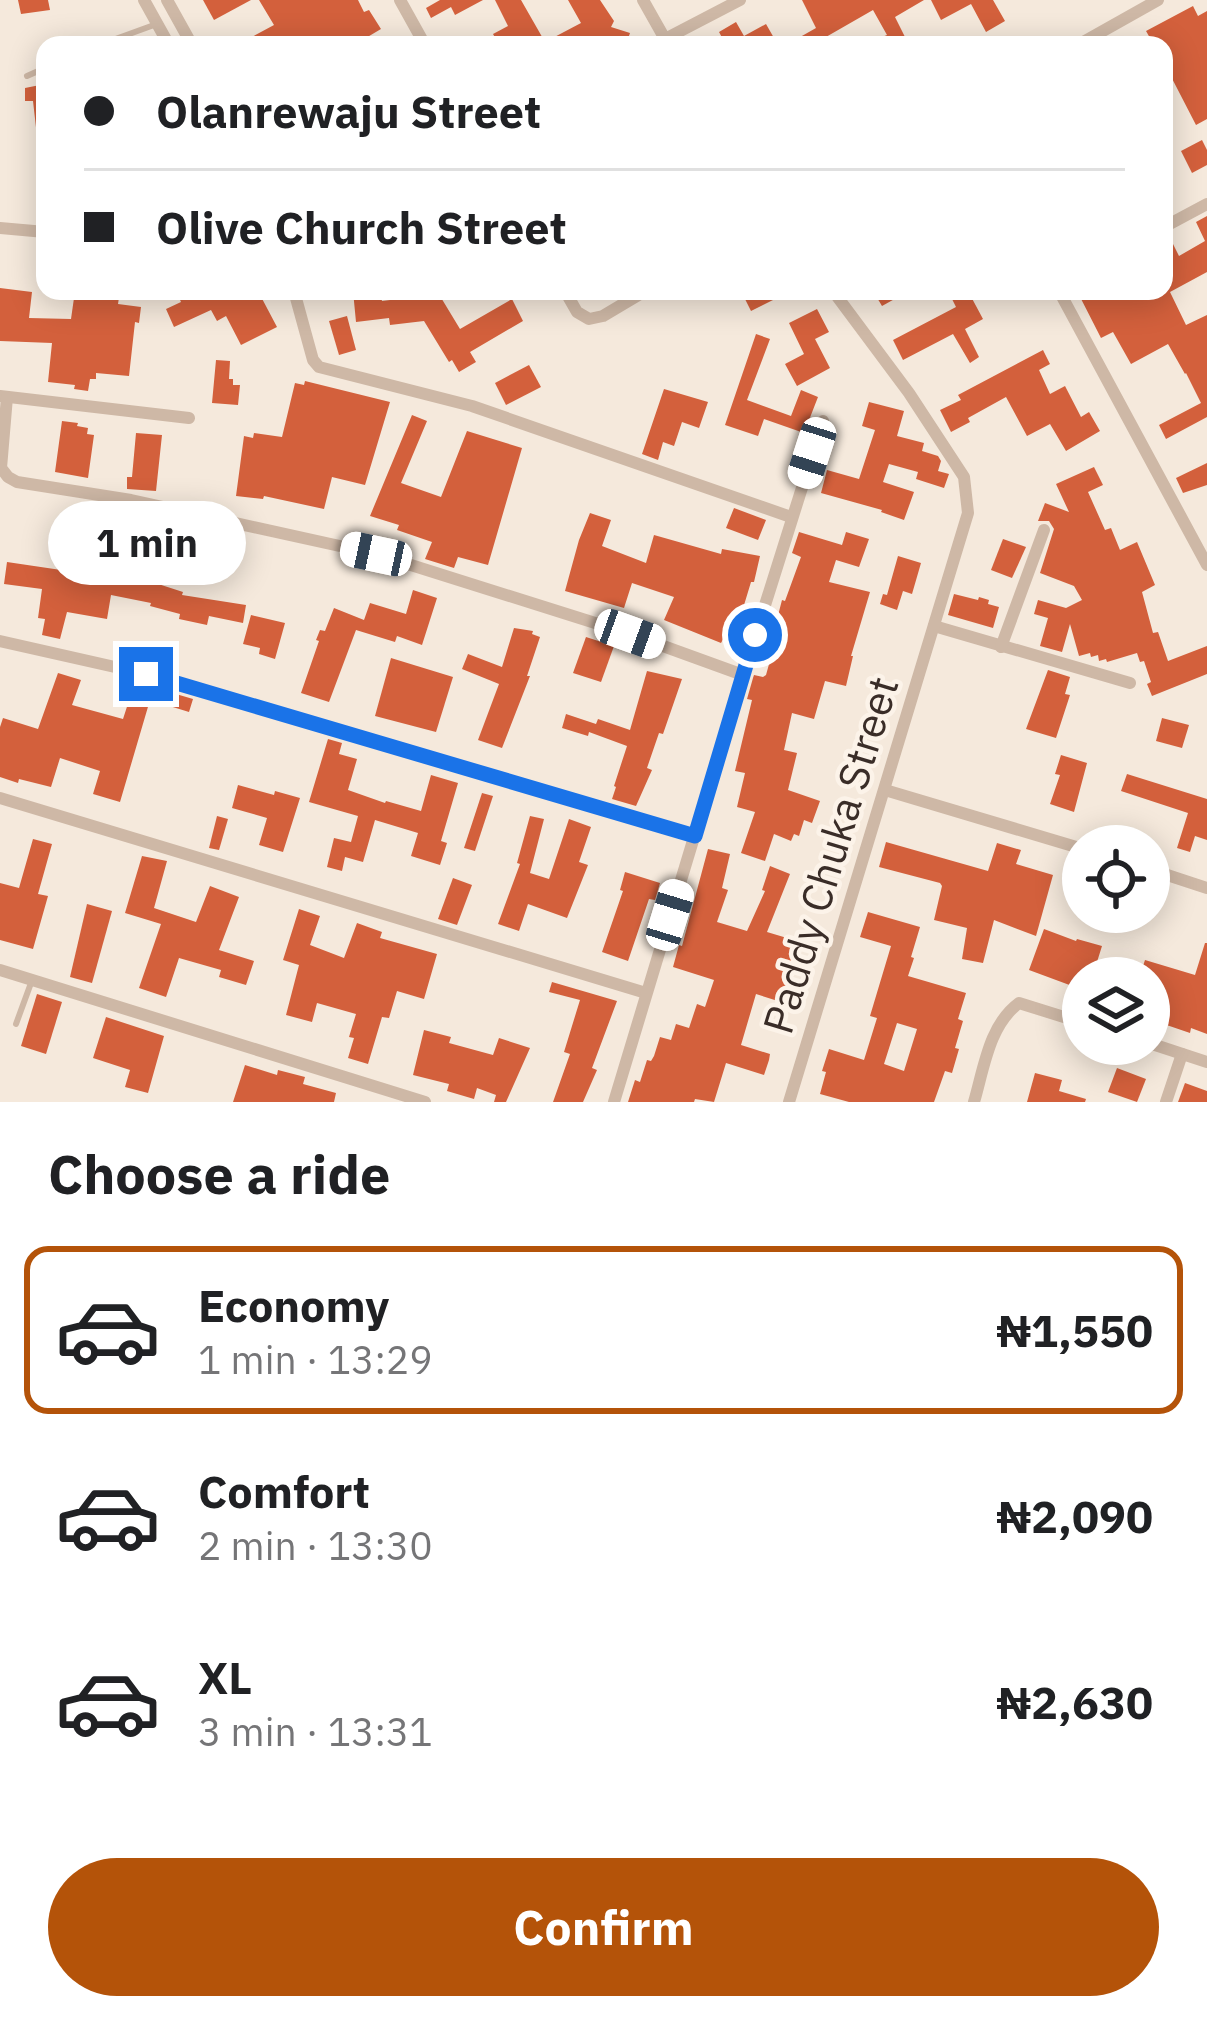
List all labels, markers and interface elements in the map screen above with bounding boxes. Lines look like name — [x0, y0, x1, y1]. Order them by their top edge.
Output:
text: Olanrewaju Street — [156, 82, 541, 140]
text: Olive Church Street — [156, 198, 567, 256]
car — [784, 413, 840, 493]
callout: 1 min — [47, 500, 245, 584]
text: 1 min — [96, 517, 198, 568]
car — [337, 529, 415, 579]
car — [590, 605, 670, 663]
route start — [728, 608, 782, 662]
route end — [119, 647, 173, 701]
street label: Paddy Chuka Street — [750, 670, 910, 1040]
map controls — [1062, 825, 1170, 1065]
button: locate — [1062, 825, 1170, 933]
car — [642, 875, 698, 955]
button: layers — [1062, 957, 1170, 1065]
text: Choose a ride — [48, 1139, 390, 1209]
icon: car — [54, 1276, 162, 1384]
text: Economy — [198, 1276, 389, 1334]
text: ₦1,550 — [996, 1301, 1153, 1359]
text: 1 min · 13:29 — [198, 1334, 433, 1385]
icon: car — [54, 1462, 162, 1570]
text: Comfort — [198, 1462, 370, 1520]
text: ₦2,090 — [996, 1487, 1153, 1545]
text: 2 min · 13:30 — [198, 1520, 433, 1571]
icon: car — [54, 1648, 162, 1756]
text: XL — [198, 1648, 252, 1706]
text: ₦2,630 — [996, 1673, 1153, 1731]
text: 3 min · 13:31 — [198, 1706, 433, 1757]
button: Confirm — [48, 1858, 1159, 1996]

